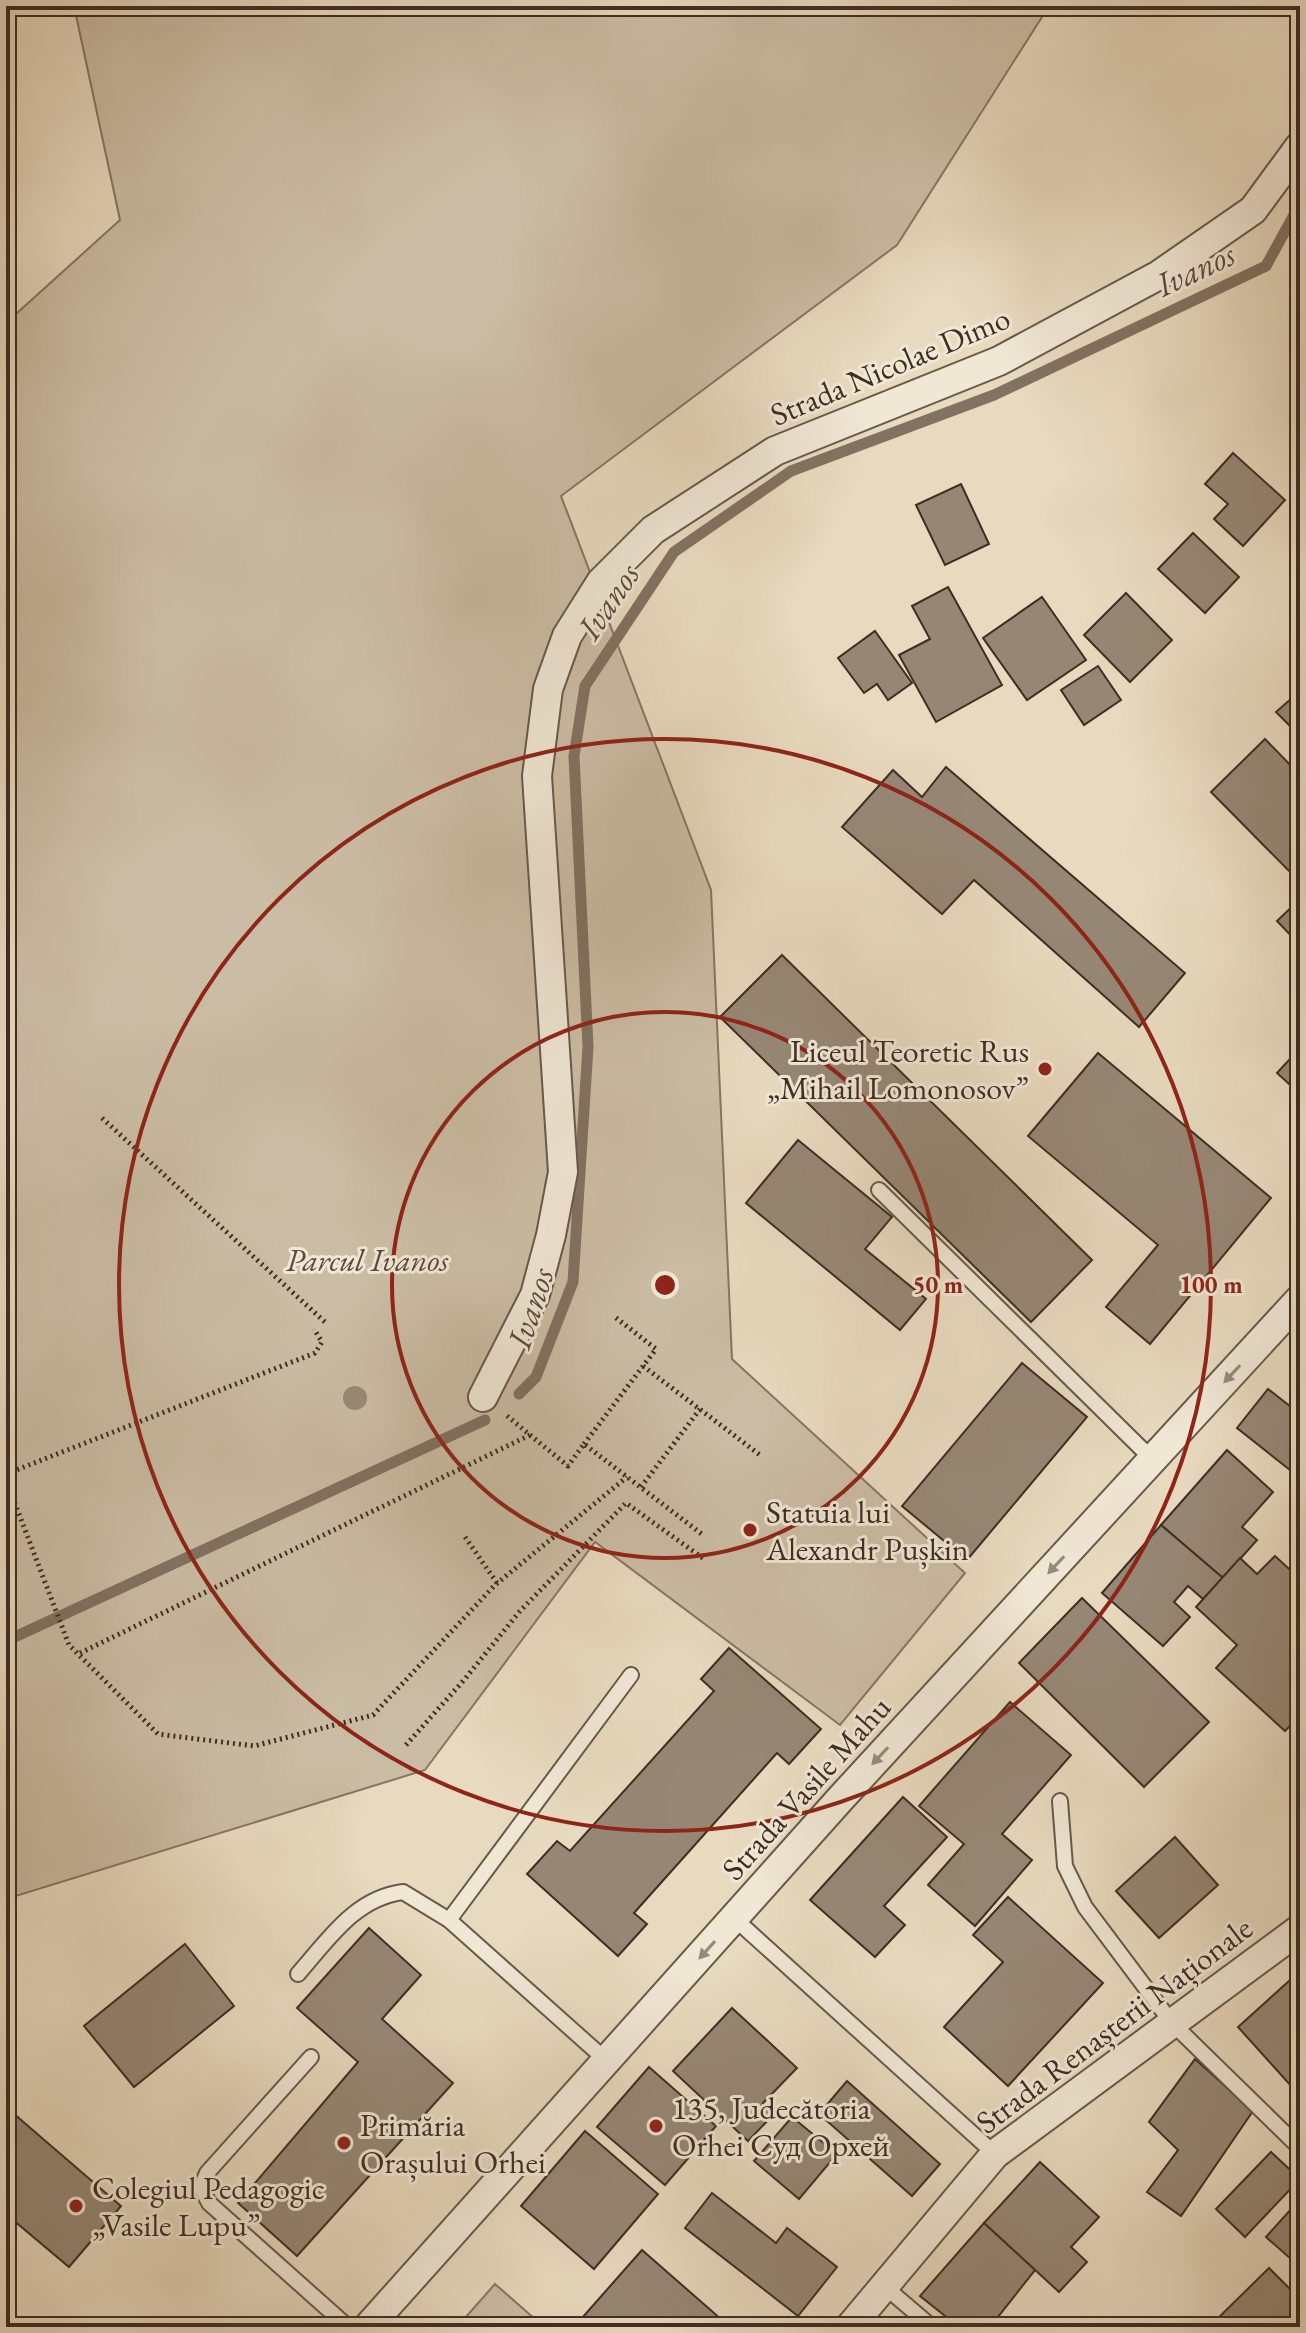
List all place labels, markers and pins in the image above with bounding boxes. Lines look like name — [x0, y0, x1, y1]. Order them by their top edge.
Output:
place label: Liceul Teoretic Rus „Mihail Lomonosov” — [767, 1030, 1029, 1109]
marker: Liceul Teoretic Rus „Mihail Lomonosov” — [1036, 1060, 1054, 1078]
centre of rings — [651, 1271, 679, 1299]
place label: Statuia lui Alexandr Pușkin — [765, 1491, 969, 1570]
marker: Statuia lui Alexandr Pușkin — [741, 1521, 759, 1539]
place label: 135, Judecătoria Orhei Суд Орхей — [672, 2087, 890, 2166]
place label: Primăria Orașului Orhei — [360, 2104, 546, 2183]
marker: 135, Judecătoria Orhei Суд Орхей — [647, 2117, 665, 2135]
marker: Primăria Orașului Orhei — [335, 2134, 353, 2152]
place label: Colegiul Pedagogic „Vasile Lupu” — [92, 2167, 325, 2246]
marker: Colegiul Pedagogic „Vasile Lupu” — [67, 2197, 85, 2215]

